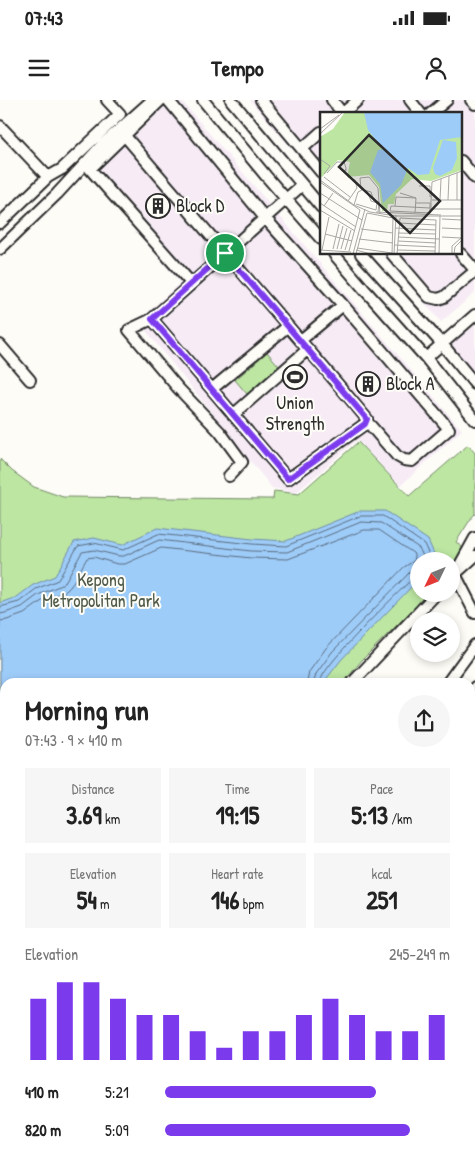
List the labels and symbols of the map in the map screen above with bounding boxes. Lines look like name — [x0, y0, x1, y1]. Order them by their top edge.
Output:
inset map — [320, 112, 462, 255]
building icon: Block D — [145, 193, 171, 219]
place label: Block D — [176, 193, 225, 218]
pin — [204, 232, 246, 274]
sports icon: Union Strength — [282, 364, 308, 390]
building icon: Block A — [355, 371, 381, 397]
place label: Block A — [386, 371, 435, 396]
place label: Union Strength — [266, 390, 325, 436]
north arrow — [410, 552, 460, 602]
park label: Kepong Metropolitan Park — [42, 567, 160, 613]

